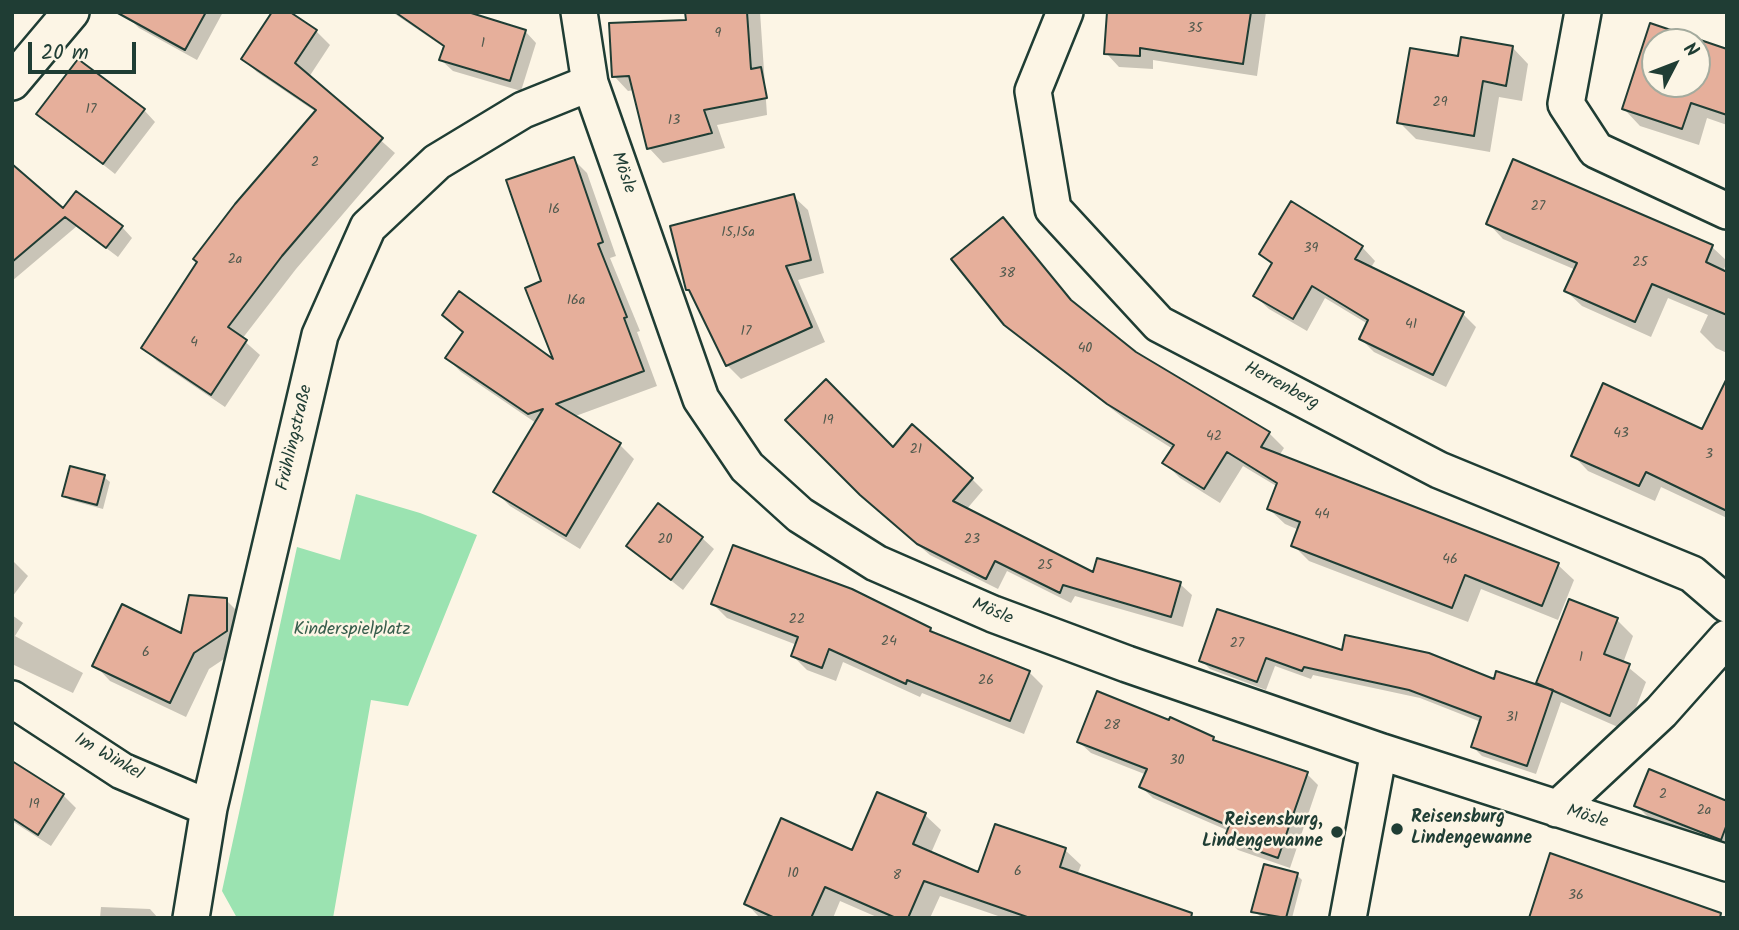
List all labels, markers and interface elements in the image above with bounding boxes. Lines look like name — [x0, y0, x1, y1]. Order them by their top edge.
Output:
house number: 35 — [1187, 22, 1203, 38]
house number: 9 — [715, 27, 721, 43]
scale bar — [32, 28, 140, 72]
north arrow — [1641, 28, 1711, 98]
text: N — [1675, 36, 1705, 65]
text: 20 m — [41, 37, 89, 70]
house number: 1 — [481, 37, 485, 53]
house number: 29 — [1433, 96, 1447, 112]
house number: 17 — [86, 103, 96, 119]
house number: 13 — [668, 114, 680, 130]
street label: Mösle — [605, 149, 639, 197]
house number: 2 — [311, 156, 319, 172]
house number: 27 — [1531, 200, 1545, 216]
house number: 16 — [548, 203, 560, 219]
house number: 15,15a — [721, 226, 755, 242]
house number: 39 — [1304, 242, 1318, 258]
house number: 2a — [228, 253, 242, 269]
house number: 25 — [1632, 256, 1648, 272]
house number: 38 — [999, 267, 1015, 283]
house number: 16a — [567, 294, 585, 310]
house number: 41 — [1405, 318, 1417, 334]
house number: 17 — [741, 325, 751, 341]
house number: 4 — [190, 336, 198, 352]
house number: 40 — [1078, 342, 1092, 358]
street label: Herrenberg — [1240, 358, 1322, 416]
street label: Frühlingstraße — [273, 383, 319, 493]
house number: 19 — [822, 414, 834, 430]
house number: 43 — [1613, 427, 1629, 443]
house number: 42 — [1206, 430, 1222, 446]
house number: 21 — [910, 443, 922, 459]
house number: 3 — [1705, 448, 1713, 464]
house number: 44 — [1314, 508, 1330, 524]
house number: 20 — [657, 533, 673, 549]
house number: 23 — [964, 533, 980, 549]
house number: 46 — [1442, 553, 1458, 569]
house number: 25 — [1037, 559, 1053, 575]
street label: Mösle — [968, 595, 1016, 631]
house number: 22 — [789, 613, 805, 629]
park label: Kinderspielplatz — [294, 620, 410, 642]
house number: 24 — [881, 635, 897, 651]
house number: 27 — [1230, 637, 1244, 653]
house number: 6 — [142, 646, 150, 662]
house number: 1 — [1579, 651, 1583, 667]
house number: 26 — [978, 674, 994, 690]
house number: 31 — [1506, 711, 1518, 727]
house number: 28 — [1104, 719, 1120, 735]
street label: Im Winkel — [70, 730, 146, 786]
house number: 30 — [1170, 754, 1184, 770]
house number: 2 — [1659, 788, 1667, 804]
house number: 19 — [28, 798, 40, 814]
street label: Mösle — [1564, 801, 1610, 835]
house number: 2a — [1697, 804, 1711, 820]
place label: Reisensburg Lindengewanne — [1411, 808, 1532, 850]
place label: Reisensburg, Lindengewanne — [1202, 811, 1323, 854]
marker: Reisensburg Lindengewanne — [1389, 821, 1405, 837]
marker: Reisensburg, Lindengewanne — [1329, 824, 1345, 840]
house number: 6 — [1014, 865, 1022, 881]
house number: 10 — [787, 867, 799, 883]
house number: 8 — [893, 869, 901, 885]
house number: 36 — [1568, 889, 1584, 905]

